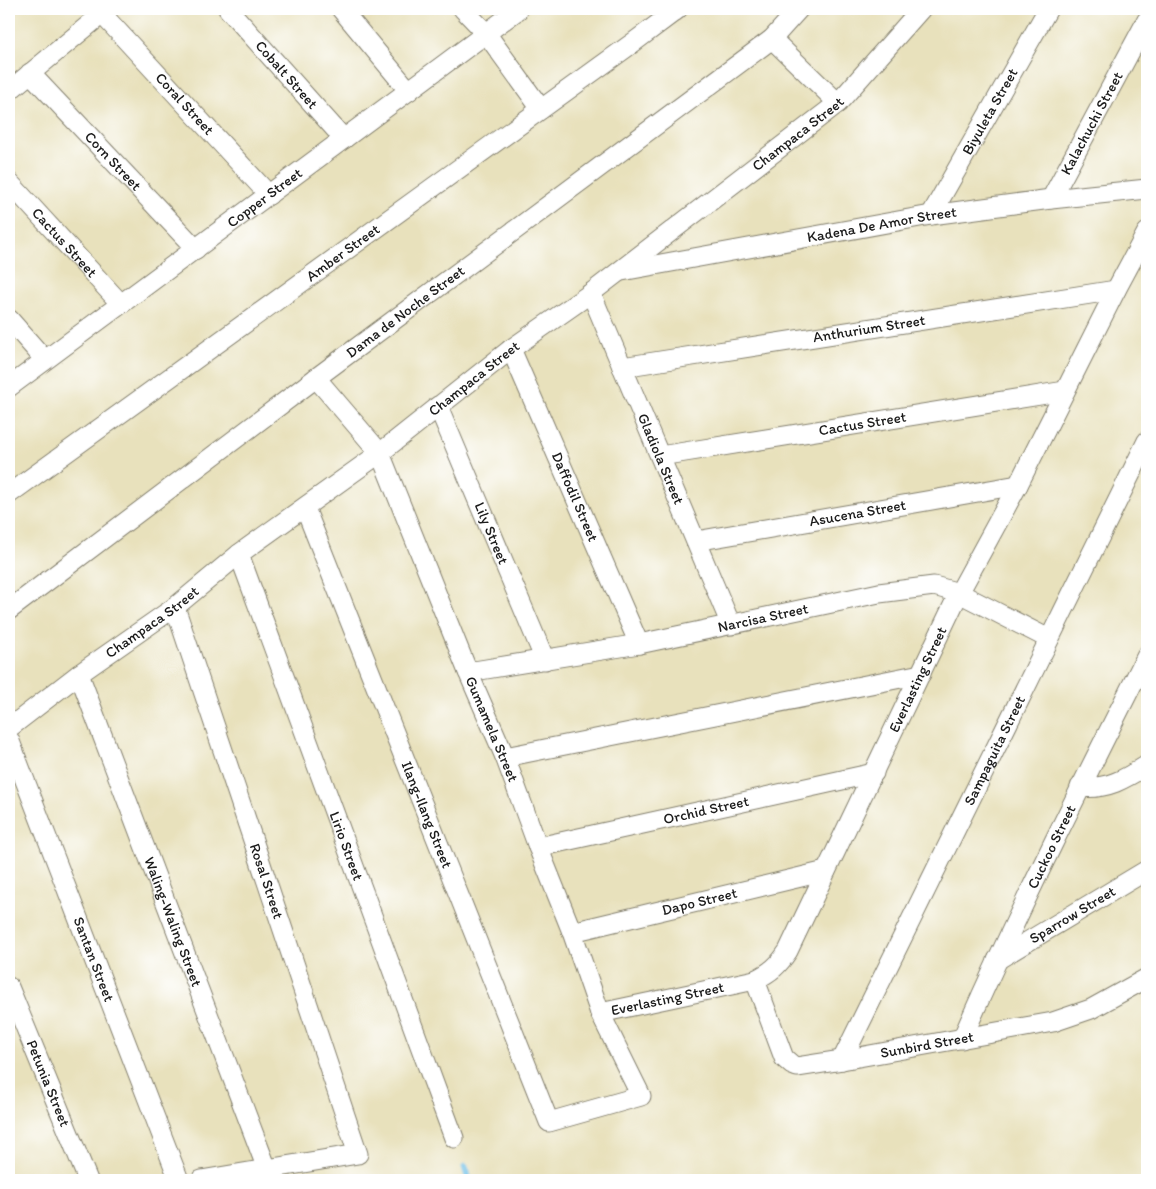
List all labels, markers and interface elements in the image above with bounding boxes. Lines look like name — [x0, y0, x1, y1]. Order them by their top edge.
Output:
street label: Cobalt Street — [251, 37, 322, 113]
street label: Biyuleta Street — [958, 65, 1022, 158]
street label: Kalachuchi Street — [1057, 68, 1127, 178]
street label: Coral Street — [152, 69, 218, 139]
street label: Champaca Street — [748, 93, 848, 175]
street label: Corn Street — [81, 128, 145, 195]
street label: Copper Street — [223, 164, 306, 231]
street label: Kadena De Amor Street — [806, 203, 958, 246]
street label: Cactus Street — [28, 204, 101, 281]
street label: Amber Street — [303, 220, 383, 285]
street label: Dama de Noche Street — [342, 261, 468, 362]
street label: Anthurium Street — [812, 311, 927, 346]
street label: Champaca Street — [425, 337, 523, 420]
street label: Cactus Street — [817, 408, 908, 439]
street label: Gladiola Street — [634, 411, 688, 507]
street label: Daffodil Street — [548, 449, 603, 545]
street label: Asucena Street — [808, 496, 908, 530]
street label: Lily Street — [470, 499, 513, 567]
street label: Champaca Street — [102, 582, 203, 662]
street label: Narcisa Street — [716, 599, 810, 636]
street label: Everlasting Street — [885, 623, 951, 735]
street label: Gumamela Street — [462, 673, 523, 785]
street label: Sampaguita Street — [960, 692, 1029, 808]
street label: Ilang-Ilang Street — [398, 759, 456, 871]
street label: Orchid Street — [661, 792, 751, 828]
street label: Cuckoo Street — [1023, 802, 1080, 892]
street label: Lirio Street — [326, 809, 367, 883]
street label: Rosal Street — [246, 841, 288, 921]
street label: Waling-Waling Street — [140, 854, 206, 989]
street label: Sparrow Street — [1026, 882, 1119, 947]
street label: Dapo Street — [660, 884, 739, 919]
street label: Santan Street — [69, 914, 118, 1005]
street label: Everlasting Street — [609, 978, 726, 1019]
street label: Sunbird Street — [879, 1027, 975, 1062]
street label: Petunia Street — [23, 1037, 74, 1130]

